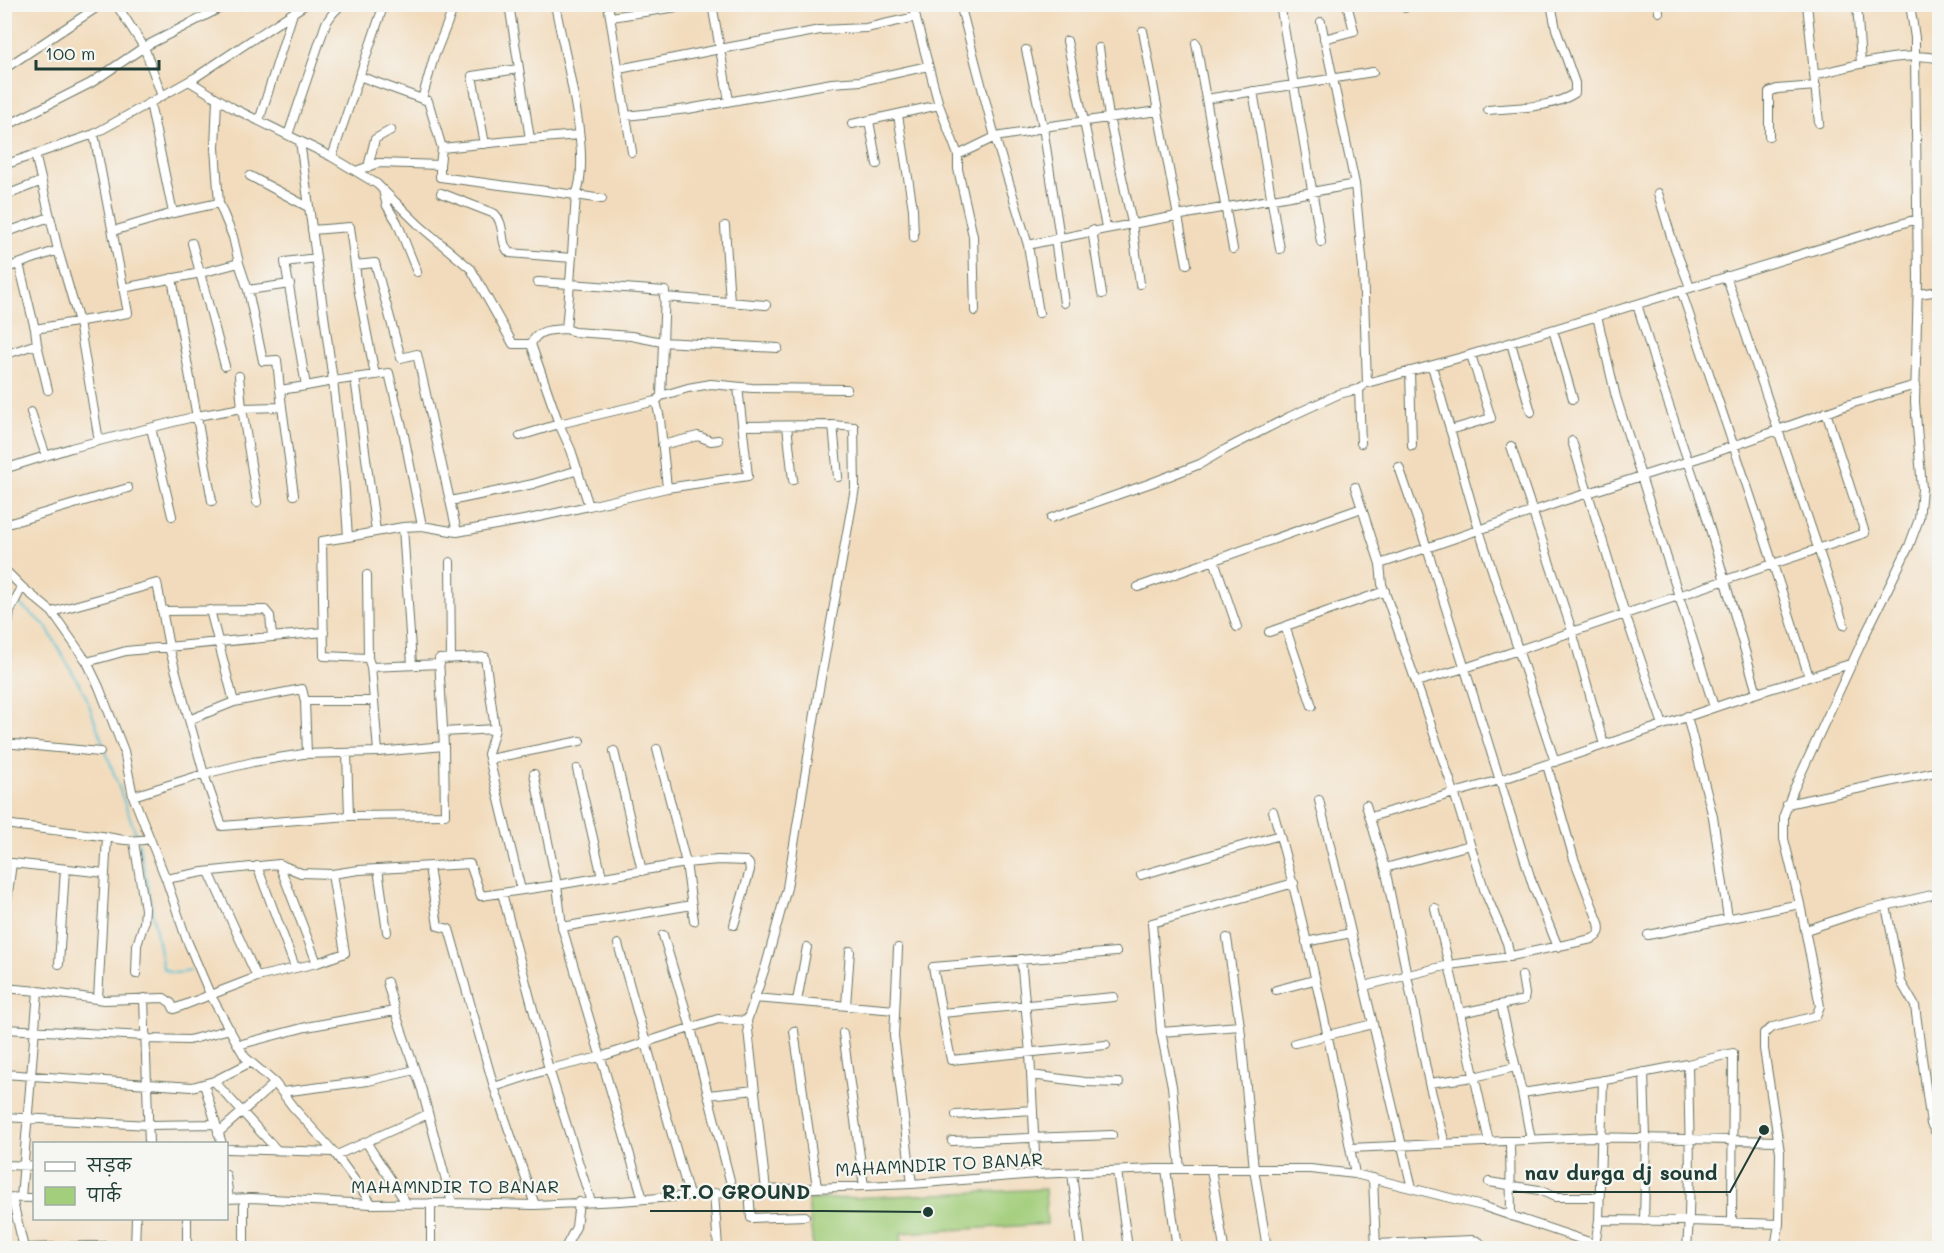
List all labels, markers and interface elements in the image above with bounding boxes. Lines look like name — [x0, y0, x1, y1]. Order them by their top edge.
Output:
scale bar — [36, 33, 159, 71]
text: 100 m — [45, 41, 95, 65]
legend — [33, 1142, 228, 1220]
street label: MAHAMNDIR TO BANAR — [834, 1147, 1044, 1181]
text: सड़क — [86, 1153, 132, 1177]
callout: nav durga dj sound — [1513, 1154, 1730, 1192]
text: nav durga dj sound — [1525, 1159, 1718, 1185]
callout: R.T.O GROUND — [650, 1173, 822, 1211]
street label: MAHAMNDIR TO BANAR — [351, 1174, 559, 1198]
text: R.T.O GROUND — [662, 1178, 810, 1204]
text: पार्क — [86, 1182, 122, 1207]

